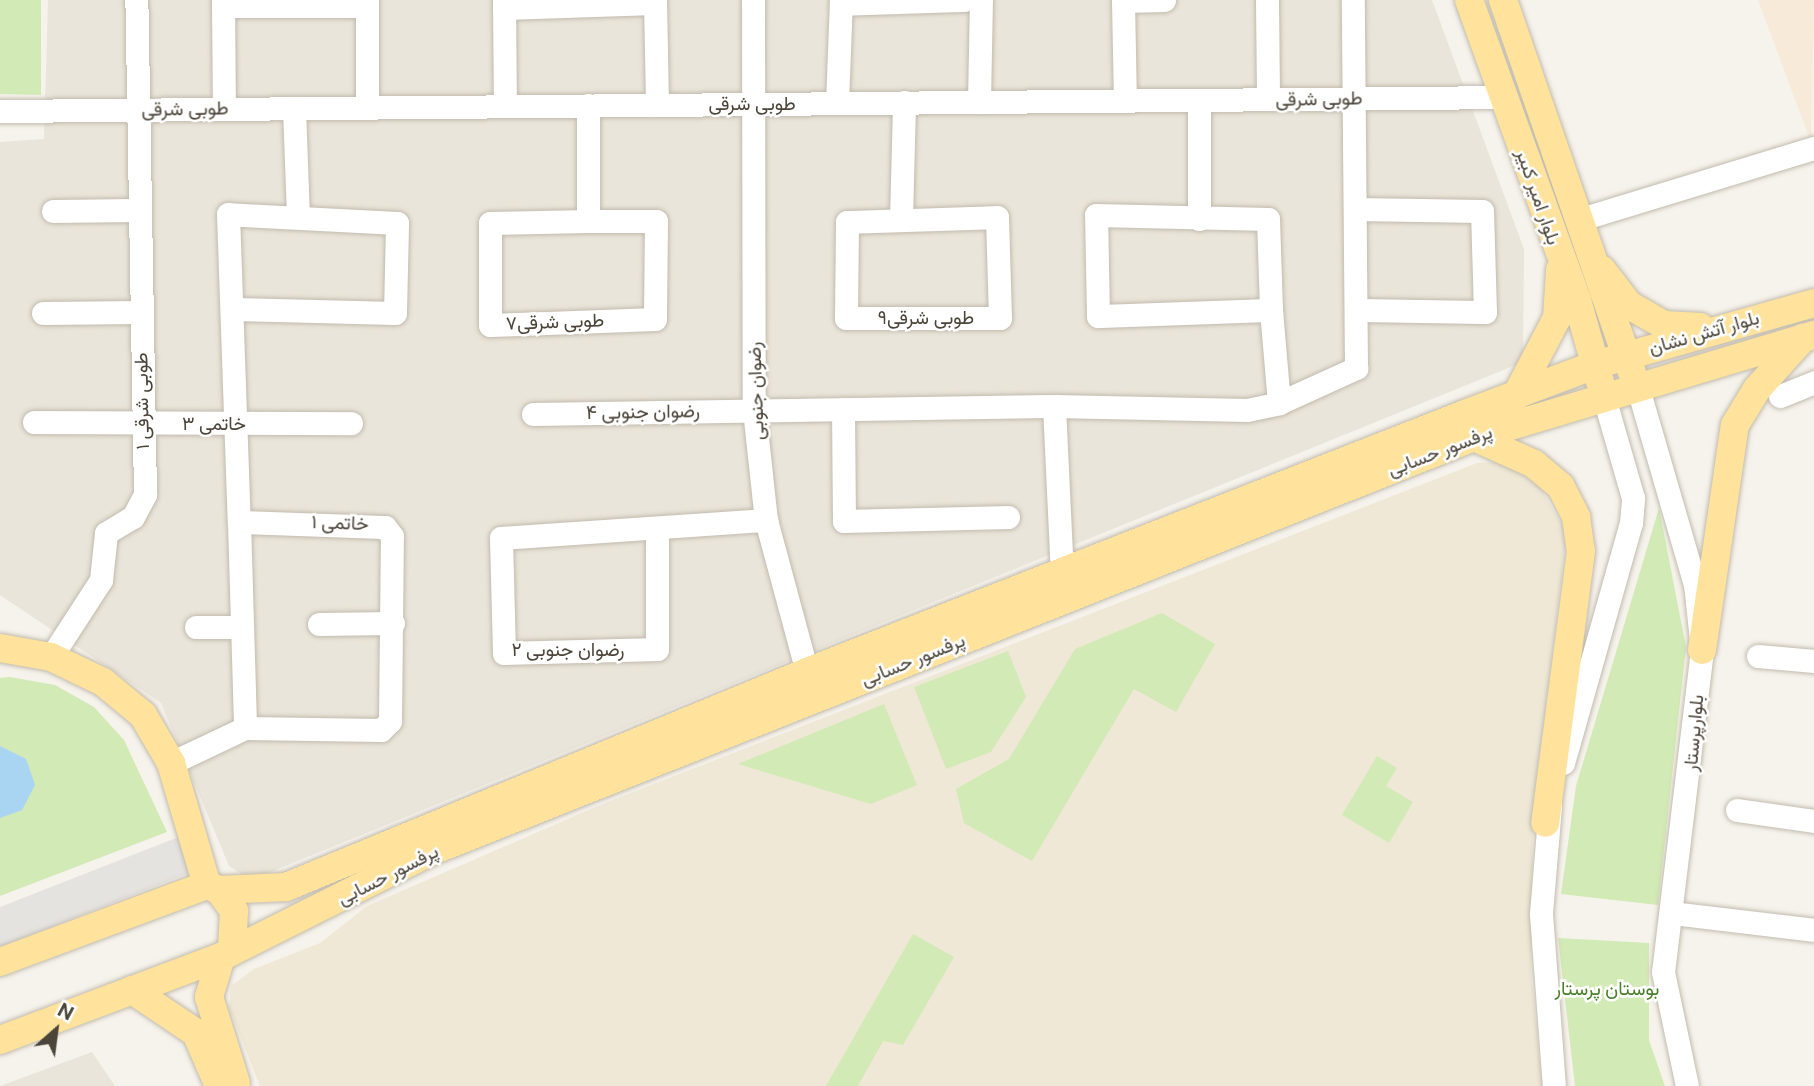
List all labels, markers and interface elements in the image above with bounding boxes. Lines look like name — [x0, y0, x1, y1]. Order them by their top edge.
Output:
street label: طوبی شرقی — [1275, 87, 1363, 111]
street label: طوبی شرقی — [708, 93, 796, 115]
street label: طوبی شرقی — [141, 97, 229, 121]
street label: بلوار امیر کبیر — [1511, 146, 1565, 248]
street label: بلوار آتش نشان — [1646, 306, 1762, 360]
street label: طوبی شرقی۹ — [878, 307, 974, 329]
street label: طوبی شرقی۷ — [505, 309, 605, 335]
street label: رضوان جنوبی — [743, 341, 769, 441]
street label: طوبی شرقی ۱ — [130, 352, 154, 450]
street label: رضوان جنوبی ۴ — [586, 400, 700, 424]
street label: خاتمی ۳ — [182, 413, 246, 435]
street label: پرفسور حسابی — [1384, 421, 1496, 481]
street label: خاتمی ۱ — [311, 511, 369, 535]
street label: پرفسور حسابی — [858, 629, 968, 691]
street label: رضوان جنوبی ۲ — [511, 639, 625, 661]
street label: بلوارپرستار — [1679, 694, 1709, 772]
street label: پرفسور حسابی — [334, 840, 442, 910]
park label: بوستان پرستار — [1555, 978, 1659, 1000]
north arrow — [21, 995, 91, 1065]
text: N — [54, 998, 78, 1025]

